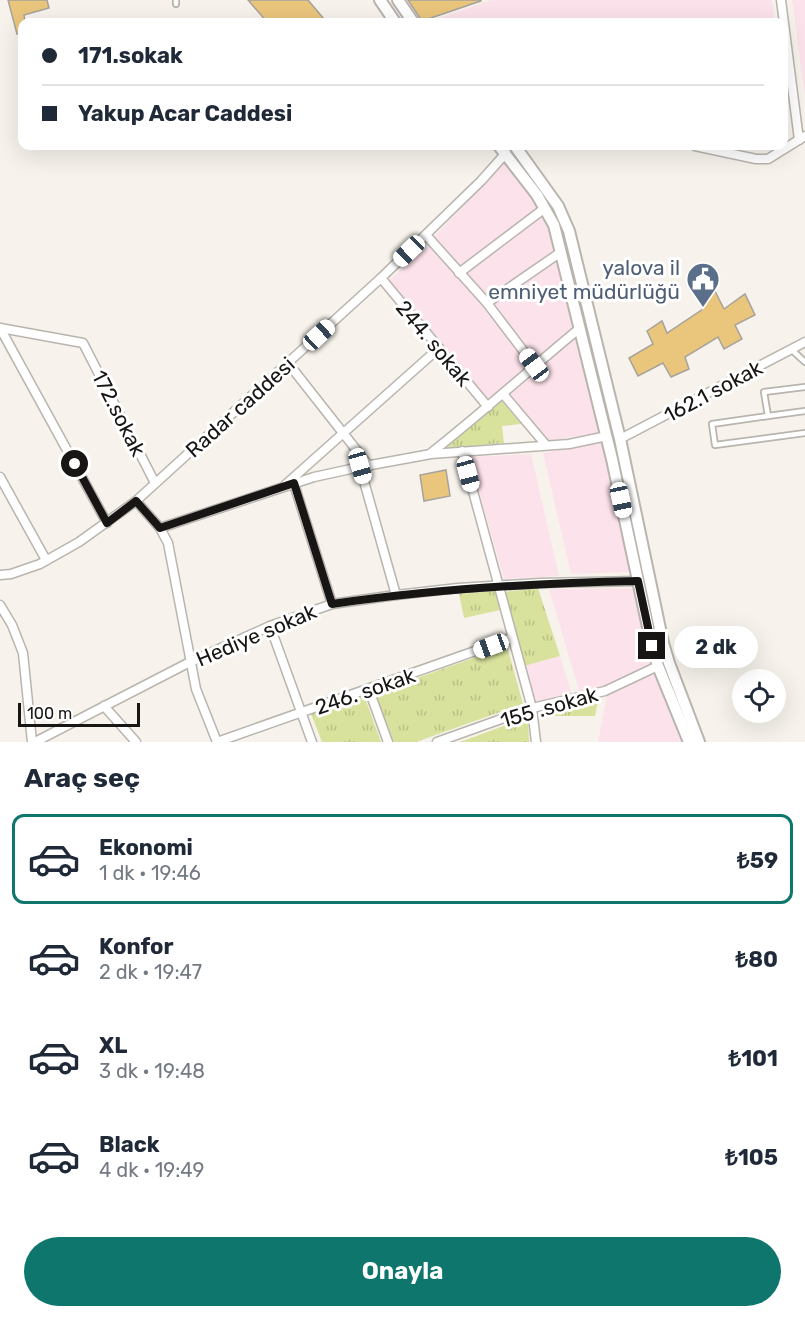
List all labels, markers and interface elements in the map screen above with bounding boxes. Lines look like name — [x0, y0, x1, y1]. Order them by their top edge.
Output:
text: 171.sokak — [78, 42, 183, 69]
text: Yakup Acar Caddesi — [78, 100, 292, 127]
car — [390, 232, 428, 270]
place label: yalova il emniyet müdürlüğü — [488, 255, 680, 304]
public building icon: yalova il emniyet müdürlüğü — [685, 261, 721, 308]
street label: 244. sokak — [391, 295, 477, 391]
car — [300, 316, 338, 354]
car — [516, 345, 552, 385]
street label: Radar caddesi — [180, 352, 300, 462]
street label: 162.1 sokak — [660, 355, 767, 427]
street label: 172.sokak — [87, 366, 151, 460]
car — [346, 446, 374, 486]
route start — [61, 450, 88, 477]
car — [455, 454, 481, 494]
car — [608, 481, 634, 519]
street label: Hediye sokak — [192, 598, 320, 672]
callout: 2 dk — [673, 625, 757, 667]
car — [471, 631, 511, 661]
route end — [638, 632, 665, 659]
text: 2 dk — [695, 635, 737, 659]
street label: 246. sokak — [312, 662, 418, 720]
map controls — [732, 669, 786, 723]
button: locate — [732, 669, 786, 723]
street label: 155 .sokak — [497, 681, 601, 733]
scale bar — [18, 700, 140, 728]
text: 100 m — [27, 704, 72, 723]
text: Araç seç — [24, 762, 140, 794]
icon: car — [27, 832, 81, 886]
text: Ekonomi — [99, 834, 193, 861]
text: ₺59 — [737, 847, 778, 874]
text: 1 dk · 19:46 — [99, 861, 201, 885]
icon: car — [27, 931, 81, 985]
text: Konfor — [99, 933, 173, 960]
text: ₺80 — [736, 946, 778, 973]
text: 2 dk · 19:47 — [99, 960, 202, 984]
icon: car — [27, 1030, 81, 1084]
text: XL — [99, 1032, 127, 1059]
text: ₺101 — [729, 1045, 778, 1072]
text: 3 dk · 19:48 — [99, 1059, 205, 1083]
icon: car — [27, 1129, 81, 1183]
text: Black — [99, 1131, 160, 1158]
text: ₺105 — [725, 1144, 778, 1171]
text: 4 dk · 19:49 — [99, 1158, 204, 1182]
button: Onayla — [24, 1237, 781, 1306]

